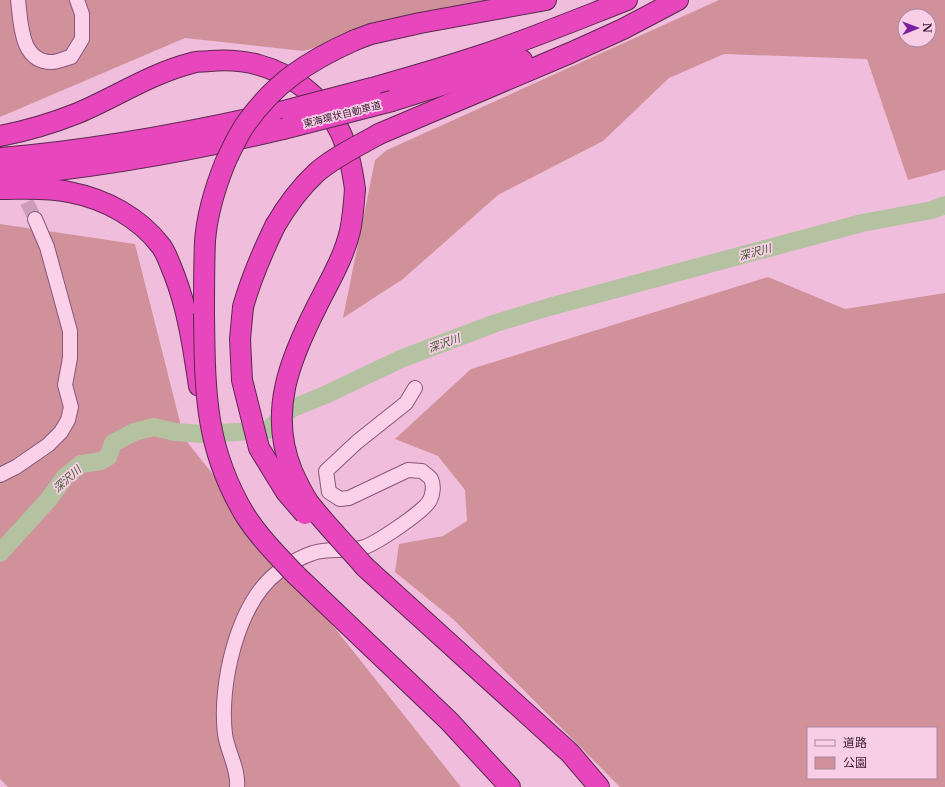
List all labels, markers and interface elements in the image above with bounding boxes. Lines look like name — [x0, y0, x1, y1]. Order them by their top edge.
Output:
north arrow — [897, 8, 937, 48]
text: N — [920, 23, 934, 34]
street label: 東海環状自動車道 — [302, 99, 383, 130]
water label: 深沢川 — [737, 241, 774, 263]
water label: 深沢川 — [426, 330, 463, 355]
water label: 深沢川 — [50, 462, 85, 495]
legend — [807, 727, 937, 779]
text: 道路 — [843, 735, 867, 750]
text: 公園 — [843, 755, 867, 770]

